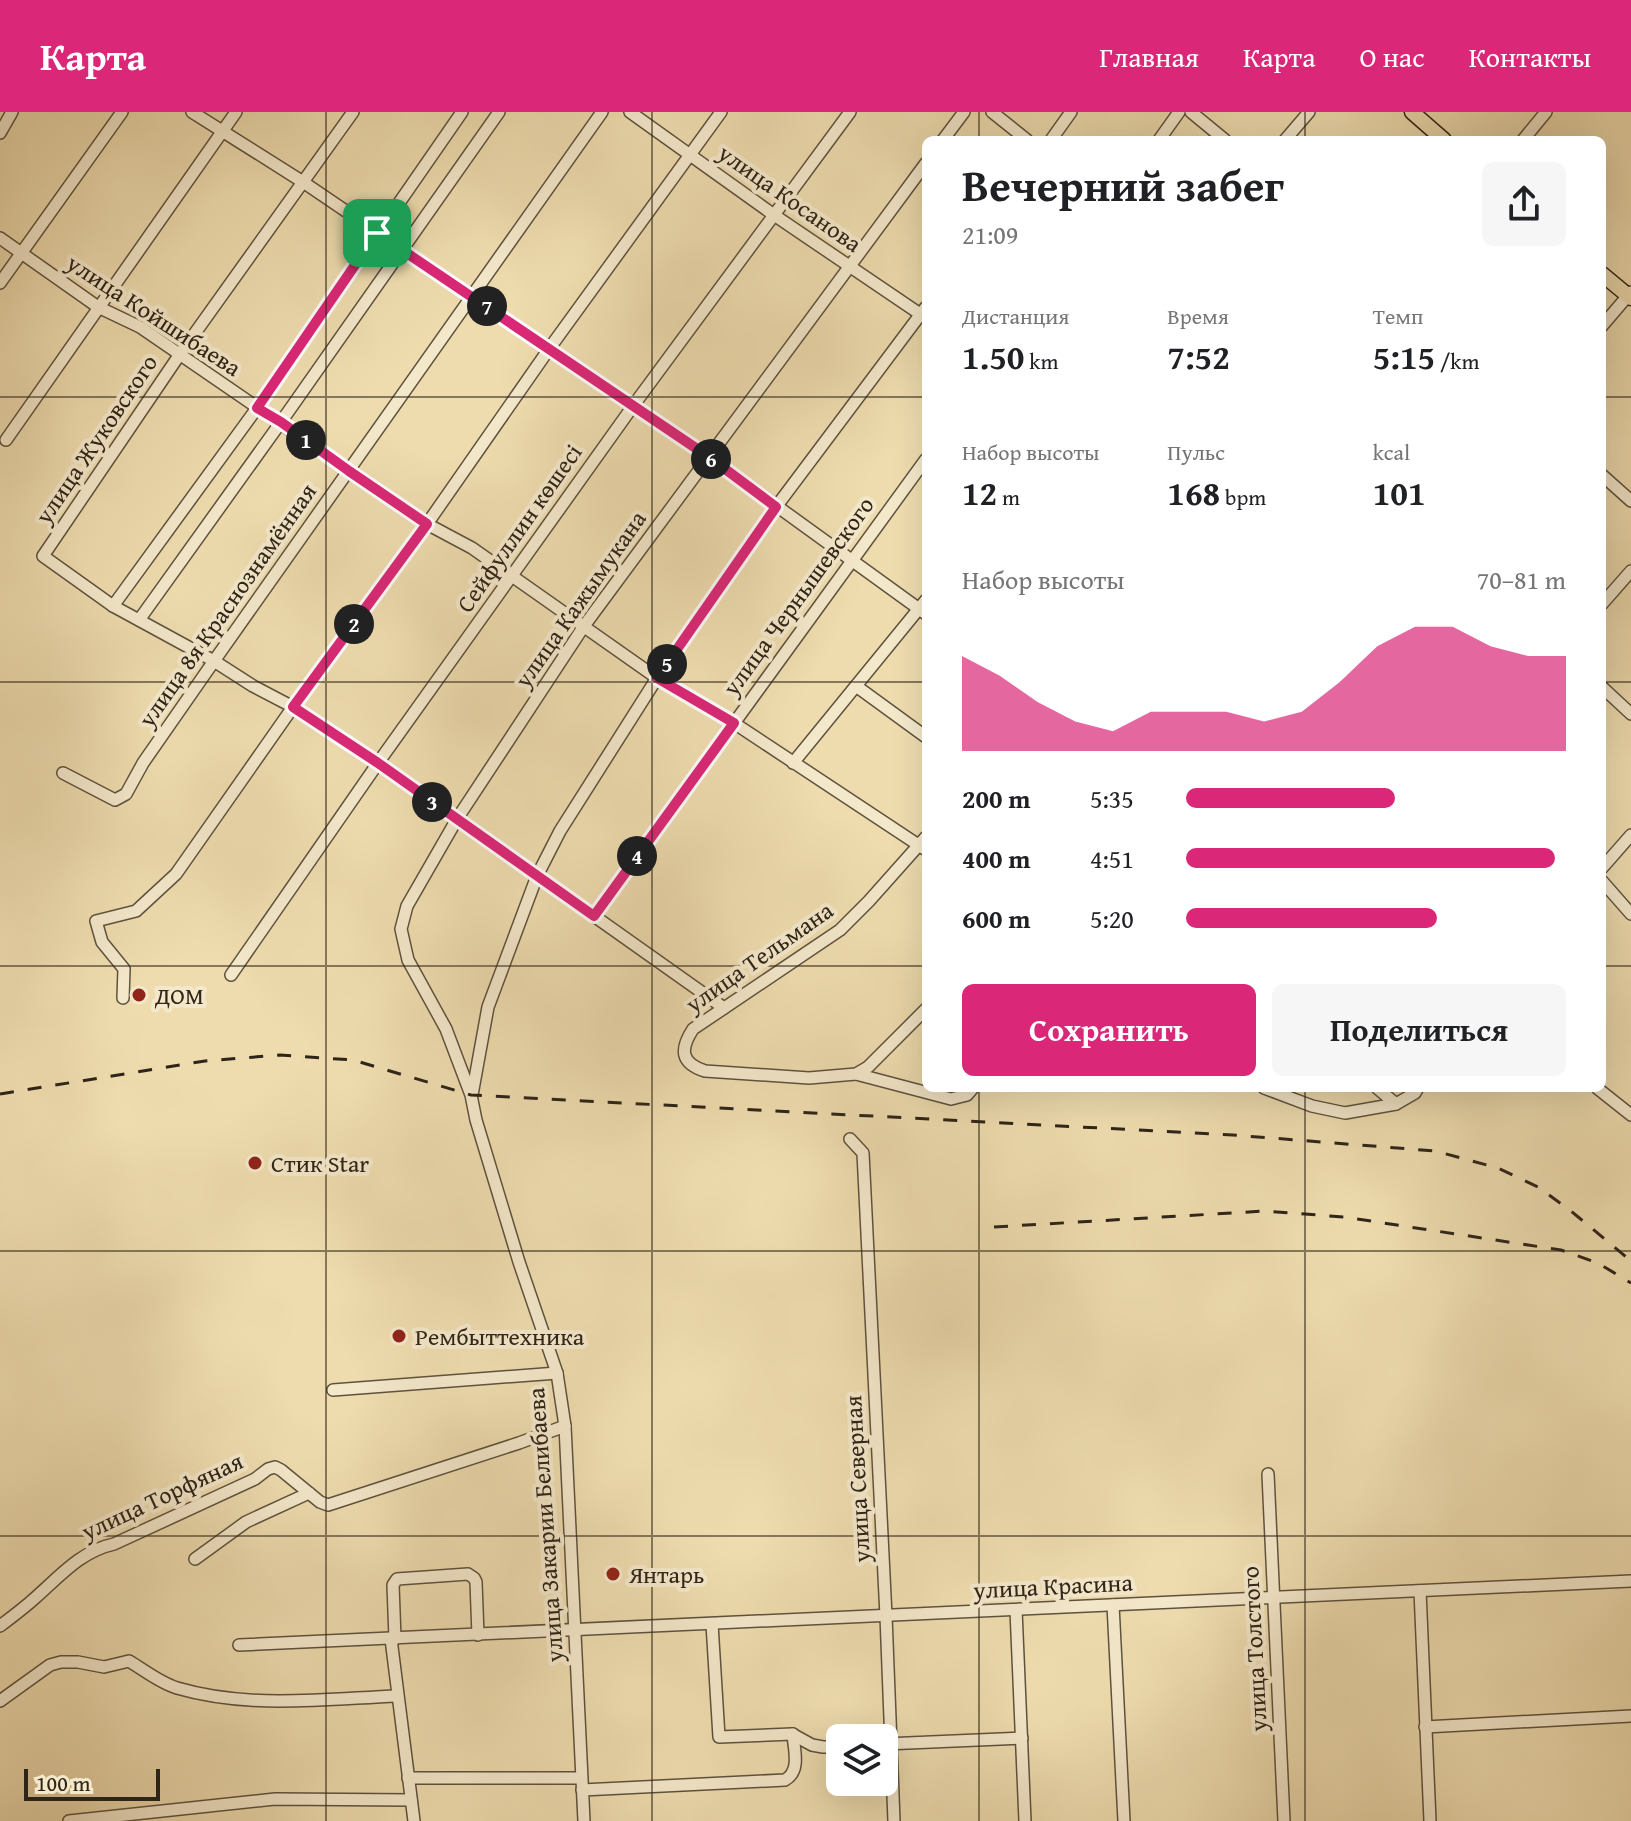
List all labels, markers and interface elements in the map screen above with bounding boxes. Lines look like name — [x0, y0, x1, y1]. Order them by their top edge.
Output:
text: Карта — [40, 28, 146, 84]
text: Главная — [1099, 36, 1199, 77]
text: Карта — [1243, 36, 1315, 77]
text: О нас — [1359, 36, 1425, 77]
text: Контакты — [1469, 36, 1591, 77]
street label: улица Косанова — [710, 135, 869, 261]
text: Вечерний забег — [962, 153, 1284, 217]
button: share — [1482, 162, 1566, 246]
pin — [343, 199, 411, 267]
icon: arrive — [355, 211, 399, 255]
text: 21:09 — [962, 215, 1018, 254]
street label: улица Койшибаева — [59, 245, 249, 385]
pin: 7 — [467, 286, 507, 326]
text: 7 — [481, 290, 493, 322]
text: Дистанция — [962, 300, 1070, 332]
text: Время — [1167, 300, 1229, 332]
text: Темп — [1373, 300, 1423, 332]
text: 1.50 — [962, 332, 1024, 381]
text: 7:52 — [1167, 332, 1230, 381]
text: 5:15 — [1373, 332, 1435, 381]
text: km — [1024, 345, 1058, 377]
text: /km — [1435, 345, 1480, 377]
street label: улица Жуковского — [26, 347, 166, 532]
pin: 1 — [286, 420, 326, 460]
text: 1 — [300, 424, 312, 456]
street label: Сейфуллин көшесі — [448, 436, 590, 619]
text: Набор высоты — [962, 436, 1099, 468]
text: Пульс — [1167, 436, 1225, 468]
text: kcal — [1373, 436, 1410, 468]
pin: 6 — [691, 439, 731, 479]
text: 6 — [705, 443, 717, 475]
text: 12 — [962, 468, 997, 517]
text: 168 — [1167, 468, 1220, 517]
text: 101 — [1373, 468, 1426, 517]
street label: улица 8я Краснознамённая — [129, 476, 325, 735]
text: m — [997, 481, 1020, 513]
text: bpm — [1220, 481, 1266, 513]
street label: улица Чернышевского — [713, 489, 882, 704]
street label: улица Кажымукана — [505, 503, 655, 696]
text: Набор высоты — [962, 560, 1124, 599]
text: 70–81 m — [1477, 560, 1566, 599]
pin: 2 — [334, 604, 374, 644]
text: 2 — [348, 608, 360, 640]
pin: 5 — [647, 644, 687, 684]
text: 5 — [661, 648, 673, 680]
text: 200 m — [962, 779, 1030, 818]
text: 5:35 — [1090, 779, 1134, 818]
pin: 3 — [412, 782, 452, 822]
text: 3 — [426, 786, 438, 818]
pin: 4 — [617, 836, 657, 876]
text: 400 m — [962, 839, 1030, 878]
text: 4:51 — [1090, 839, 1134, 878]
text: 4 — [631, 840, 643, 872]
street label: улица Тельмана — [677, 893, 840, 1022]
text: 600 m — [962, 899, 1030, 938]
text: 5:20 — [1090, 899, 1134, 938]
place label: ДОМ — [154, 978, 204, 1013]
button: Сохранить — [962, 984, 1256, 1076]
button: Поделиться — [1272, 984, 1566, 1076]
marker: ДОМ — [130, 986, 148, 1004]
place label: Стик Star — [271, 1146, 369, 1181]
marker: Стик Star — [246, 1154, 264, 1172]
place label: Рембыттехника — [415, 1319, 585, 1354]
marker: Рембыттехника — [390, 1327, 408, 1345]
street label: улица Закарии Белибаева — [518, 1386, 572, 1664]
street label: улица Северная — [835, 1394, 879, 1565]
street label: улица Торфяная — [75, 1443, 248, 1549]
place label: Янтарь — [628, 1557, 704, 1592]
street label: улица Красина — [971, 1564, 1134, 1608]
marker: Янтарь — [604, 1565, 622, 1583]
street label: улица Толстого — [1232, 1565, 1276, 1734]
map controls — [826, 1724, 898, 1796]
button: layers — [826, 1724, 898, 1796]
scale bar — [24, 1765, 160, 1801]
text: 100 m — [36, 1767, 91, 1799]

